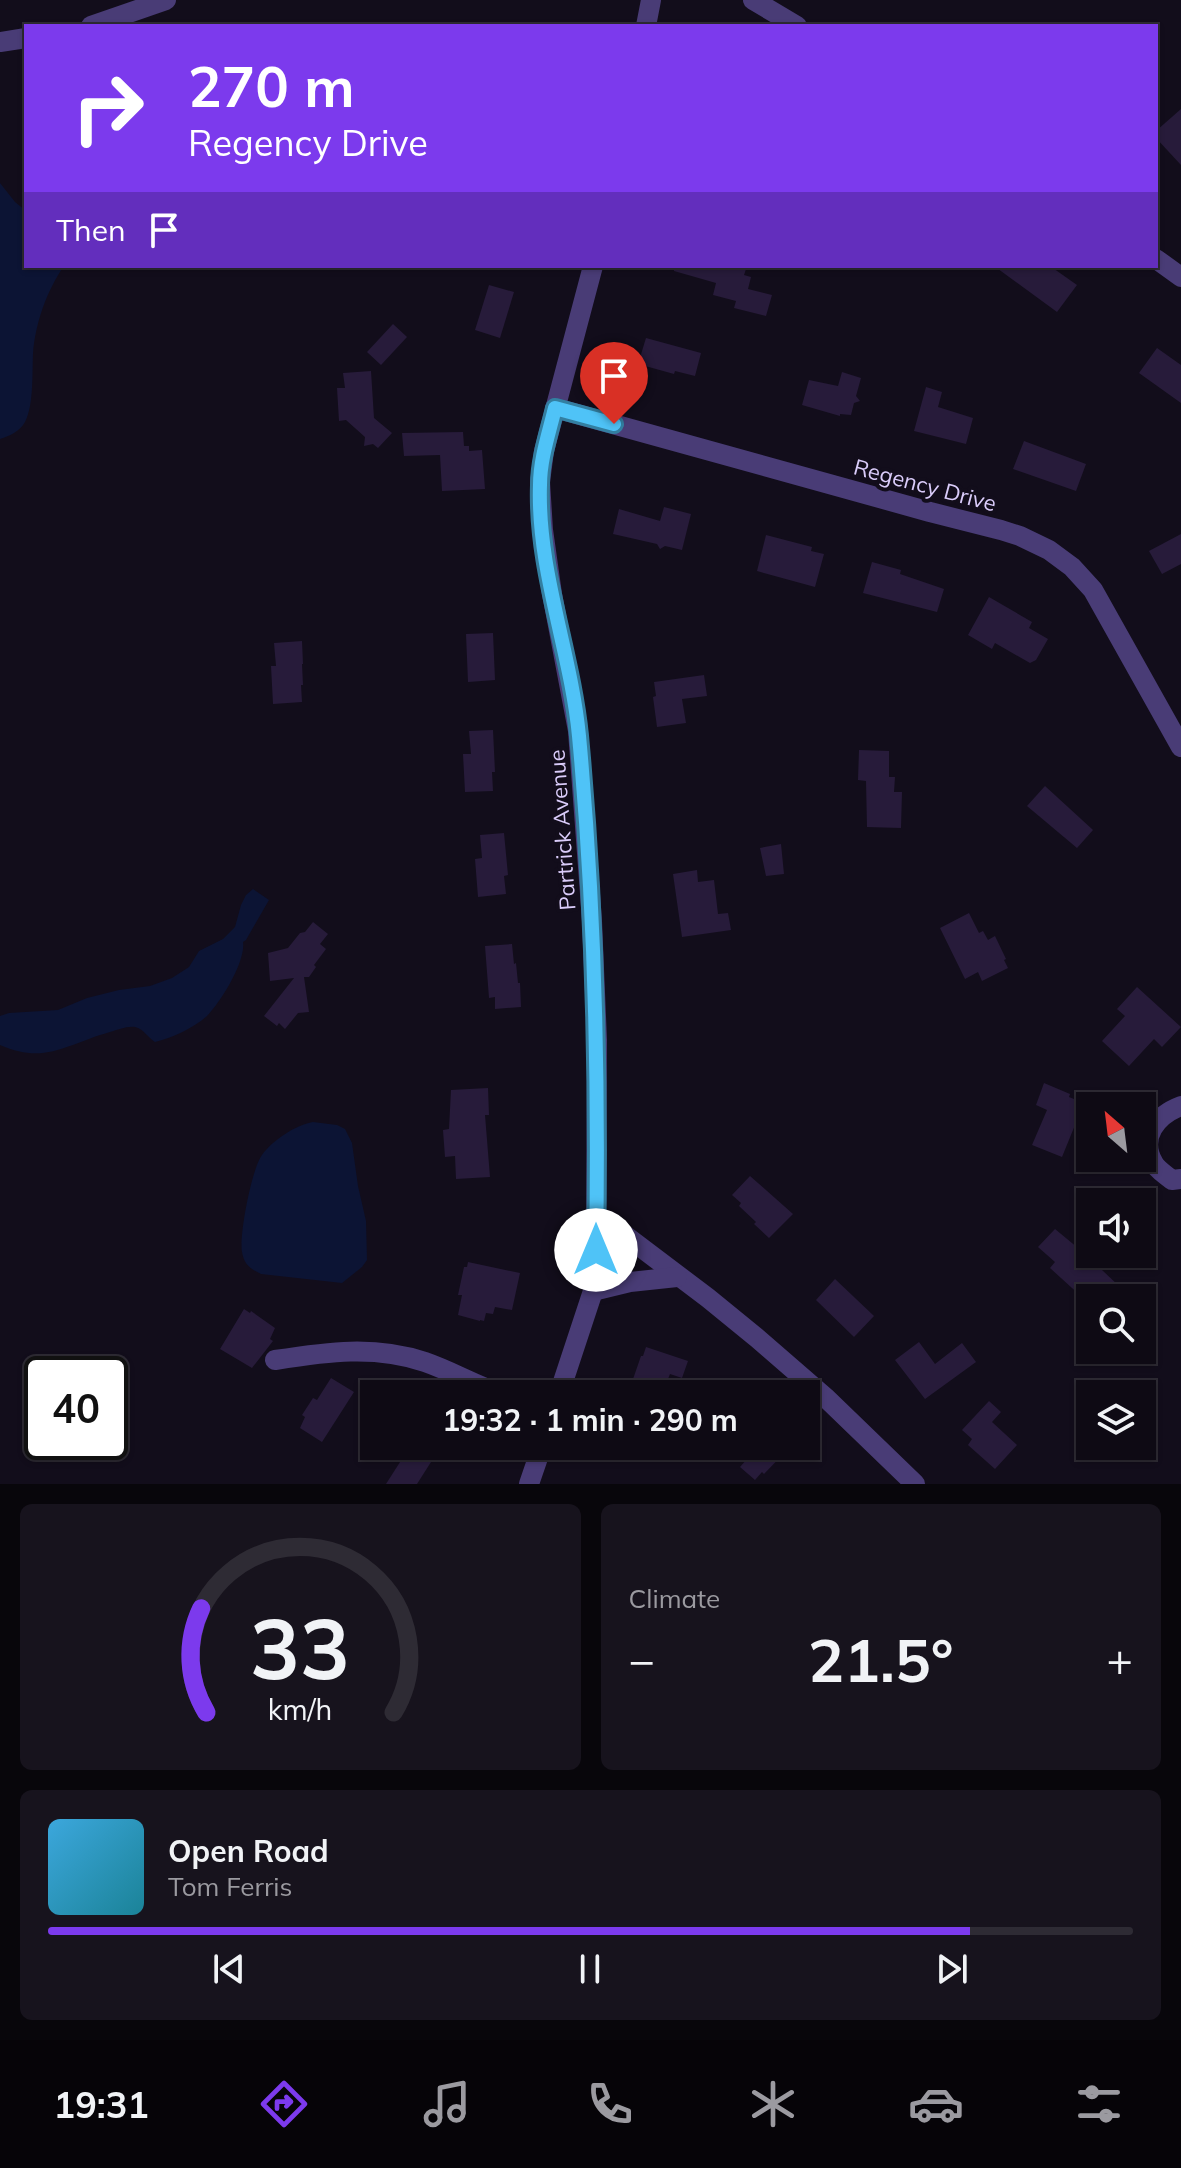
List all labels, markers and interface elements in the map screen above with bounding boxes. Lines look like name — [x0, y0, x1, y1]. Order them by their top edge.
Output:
text: 270 m — [188, 51, 355, 121]
icon: right — [56, 56, 160, 160]
text: Regency Drive — [188, 120, 428, 165]
icon: arrive — [142, 208, 186, 252]
text: Then — [56, 211, 126, 249]
pin — [580, 342, 648, 424]
icon: arrive — [592, 354, 636, 398]
street label: Regency Drive — [851, 453, 999, 517]
street label: Partrick Avenue — [542, 749, 582, 911]
north arrow — [1076, 1092, 1156, 1172]
map controls — [1076, 1092, 1156, 1460]
button: sound — [1076, 1188, 1156, 1268]
position arrow — [554, 1208, 638, 1292]
button: search — [1076, 1284, 1156, 1364]
speed limit sign: 40 — [24, 1356, 128, 1460]
button: layers — [1076, 1380, 1156, 1460]
text: 19:32 · 1 min · 290 m — [442, 1401, 738, 1439]
text: Climate — [629, 1582, 720, 1615]
text: 33 — [250, 1595, 350, 1700]
text: 21.5° — [808, 1622, 954, 1697]
text: − — [629, 1632, 655, 1687]
text: + — [1107, 1632, 1133, 1687]
text: km/h — [268, 1691, 333, 1727]
text: Open Road — [168, 1832, 329, 1870]
text: Tom Ferris — [168, 1870, 292, 1903]
icon: previous — [207, 1947, 251, 1991]
icon: pause — [568, 1947, 612, 1991]
icon: next — [930, 1947, 974, 1991]
icon: directions — [256, 2076, 312, 2132]
icon: music — [419, 2076, 475, 2132]
icon: phone — [582, 2076, 638, 2132]
icon: climate — [745, 2076, 801, 2132]
icon: car — [908, 2076, 964, 2132]
icon: filters — [1071, 2076, 1127, 2132]
text: 19:31 — [54, 2082, 149, 2127]

